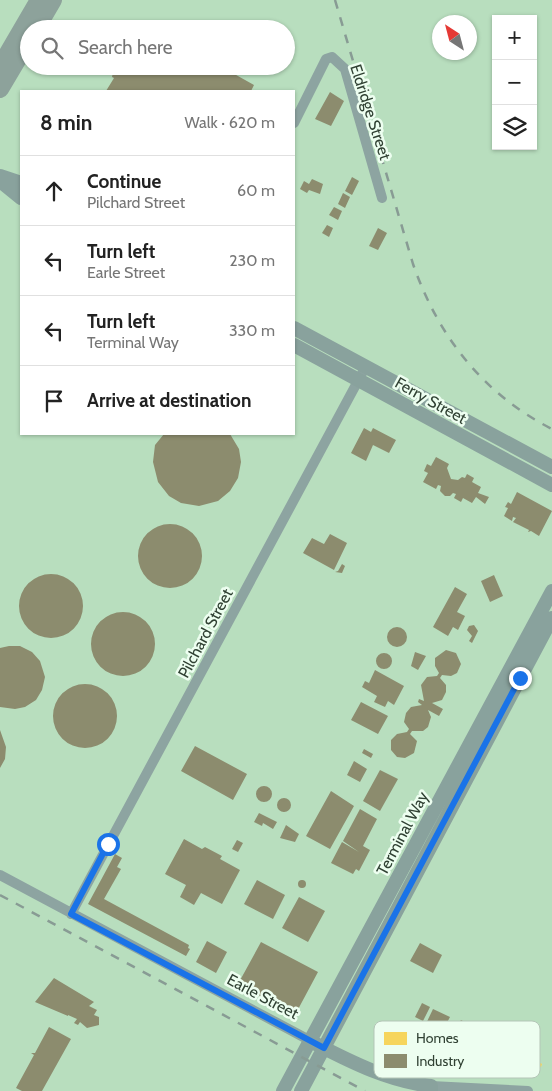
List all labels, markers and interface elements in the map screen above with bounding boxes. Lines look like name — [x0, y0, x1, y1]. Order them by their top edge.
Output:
north arrow — [432, 15, 477, 60]
map controls — [492, 15, 537, 150]
button: + — [492, 15, 537, 60]
search box — [20, 20, 295, 75]
icon: search — [38, 34, 66, 62]
text: Search here — [78, 36, 172, 59]
button: − — [492, 60, 537, 105]
street label: Eldridge Street — [346, 62, 395, 163]
button: layers — [492, 105, 537, 150]
text: 8 min — [40, 110, 92, 135]
text: Walk · 620 m — [185, 113, 275, 132]
text: Continue — [87, 170, 161, 193]
icon: ahead — [40, 177, 68, 205]
text: 60 m — [237, 181, 275, 200]
text: Pilchard Street — [87, 193, 185, 212]
text: Turn left — [87, 240, 155, 263]
icon: left — [40, 247, 68, 275]
text: 230 m — [229, 251, 275, 270]
text: Earle Street — [87, 263, 165, 282]
text: Turn left — [87, 310, 155, 333]
icon: left — [40, 317, 68, 345]
text: 330 m — [229, 321, 275, 340]
text: Terminal Way — [87, 333, 179, 352]
street label: Ferry Street — [392, 373, 470, 428]
icon: arrive — [40, 387, 68, 415]
text: Arrive at destination — [87, 389, 251, 412]
street label: Pilchard Street — [174, 585, 237, 681]
route end — [509, 667, 532, 690]
street label: Terminal Way — [372, 788, 432, 878]
route start — [97, 833, 120, 856]
street label: Earle Street — [224, 970, 302, 1023]
legend — [374, 1021, 540, 1078]
text: Homes — [416, 1029, 459, 1047]
text: Industry — [416, 1052, 464, 1070]

